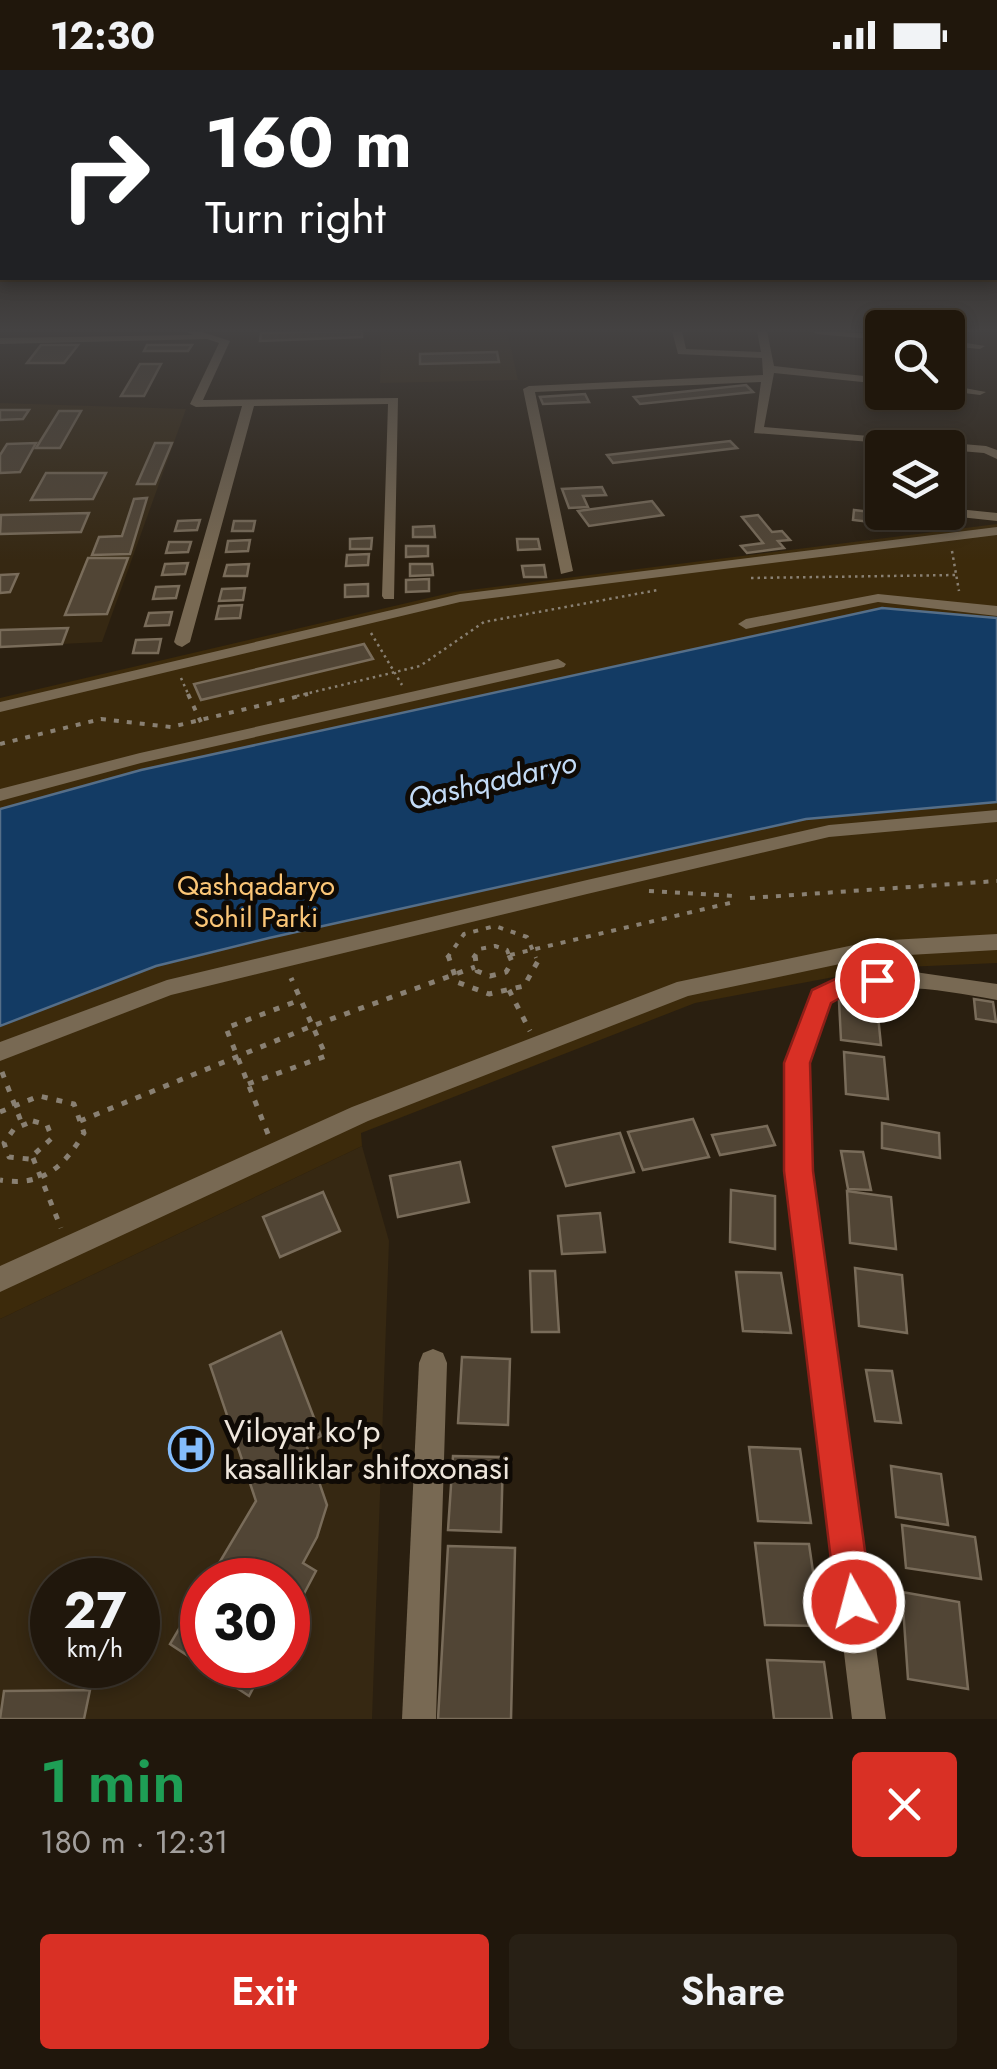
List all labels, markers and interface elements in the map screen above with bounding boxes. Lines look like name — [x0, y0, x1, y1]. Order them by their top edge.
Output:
text: 12:30 — [50, 8, 155, 63]
text: 160 m — [205, 92, 412, 193]
icon: right — [40, 110, 170, 240]
text: Turn right — [205, 185, 386, 250]
map controls — [865, 310, 965, 530]
button: search — [865, 310, 965, 410]
button: layers — [865, 430, 965, 530]
water label: Qashqadaryo — [403, 740, 581, 821]
park label: Qashqadaryo Sohil Parki — [177, 865, 335, 938]
pin — [835, 938, 920, 1023]
icon: arrive — [850, 953, 905, 1008]
place label: Viloyat ko'p kasalliklar shifoxonasi — [224, 1408, 510, 1491]
hospital icon: Viloyat ko'p kasalliklar shifoxonasi — [168, 1426, 214, 1472]
position arrow — [802, 1550, 906, 1654]
speed limit sign: 30 — [180, 1558, 310, 1688]
text: 27 — [64, 1574, 126, 1647]
text: km/h — [67, 1630, 123, 1666]
text: 1 min — [40, 1738, 186, 1825]
button: close — [852, 1752, 957, 1857]
text: 180 m · 12:31 — [40, 1819, 229, 1865]
button: Exit — [40, 1934, 489, 2049]
button: Share — [509, 1934, 957, 2049]

